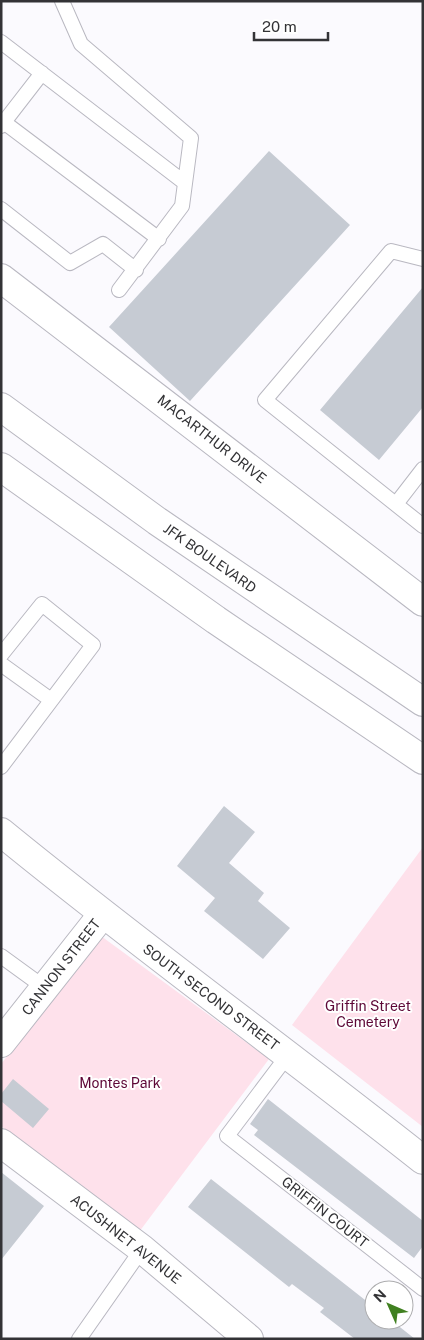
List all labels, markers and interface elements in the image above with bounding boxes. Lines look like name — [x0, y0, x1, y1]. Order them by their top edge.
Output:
scale bar — [254, 10, 328, 42]
text: 20 m — [262, 18, 297, 35]
street label: MACARTHUR DRIVE — [154, 392, 270, 486]
street label: JFK BOULEVARD — [160, 520, 260, 596]
street label: CANNON STREET — [18, 916, 104, 1018]
street label: SOUTH SECOND STREET — [140, 941, 282, 1053]
park label: Griffin Street Cemetery — [325, 998, 411, 1030]
park label: Montes Park — [79, 1075, 161, 1091]
street label: GRIFFIN COURT — [279, 1173, 371, 1251]
street label: ACUSHNET AVENUE — [68, 1191, 184, 1287]
north arrow — [364, 1280, 414, 1330]
text: N — [370, 1286, 389, 1305]

